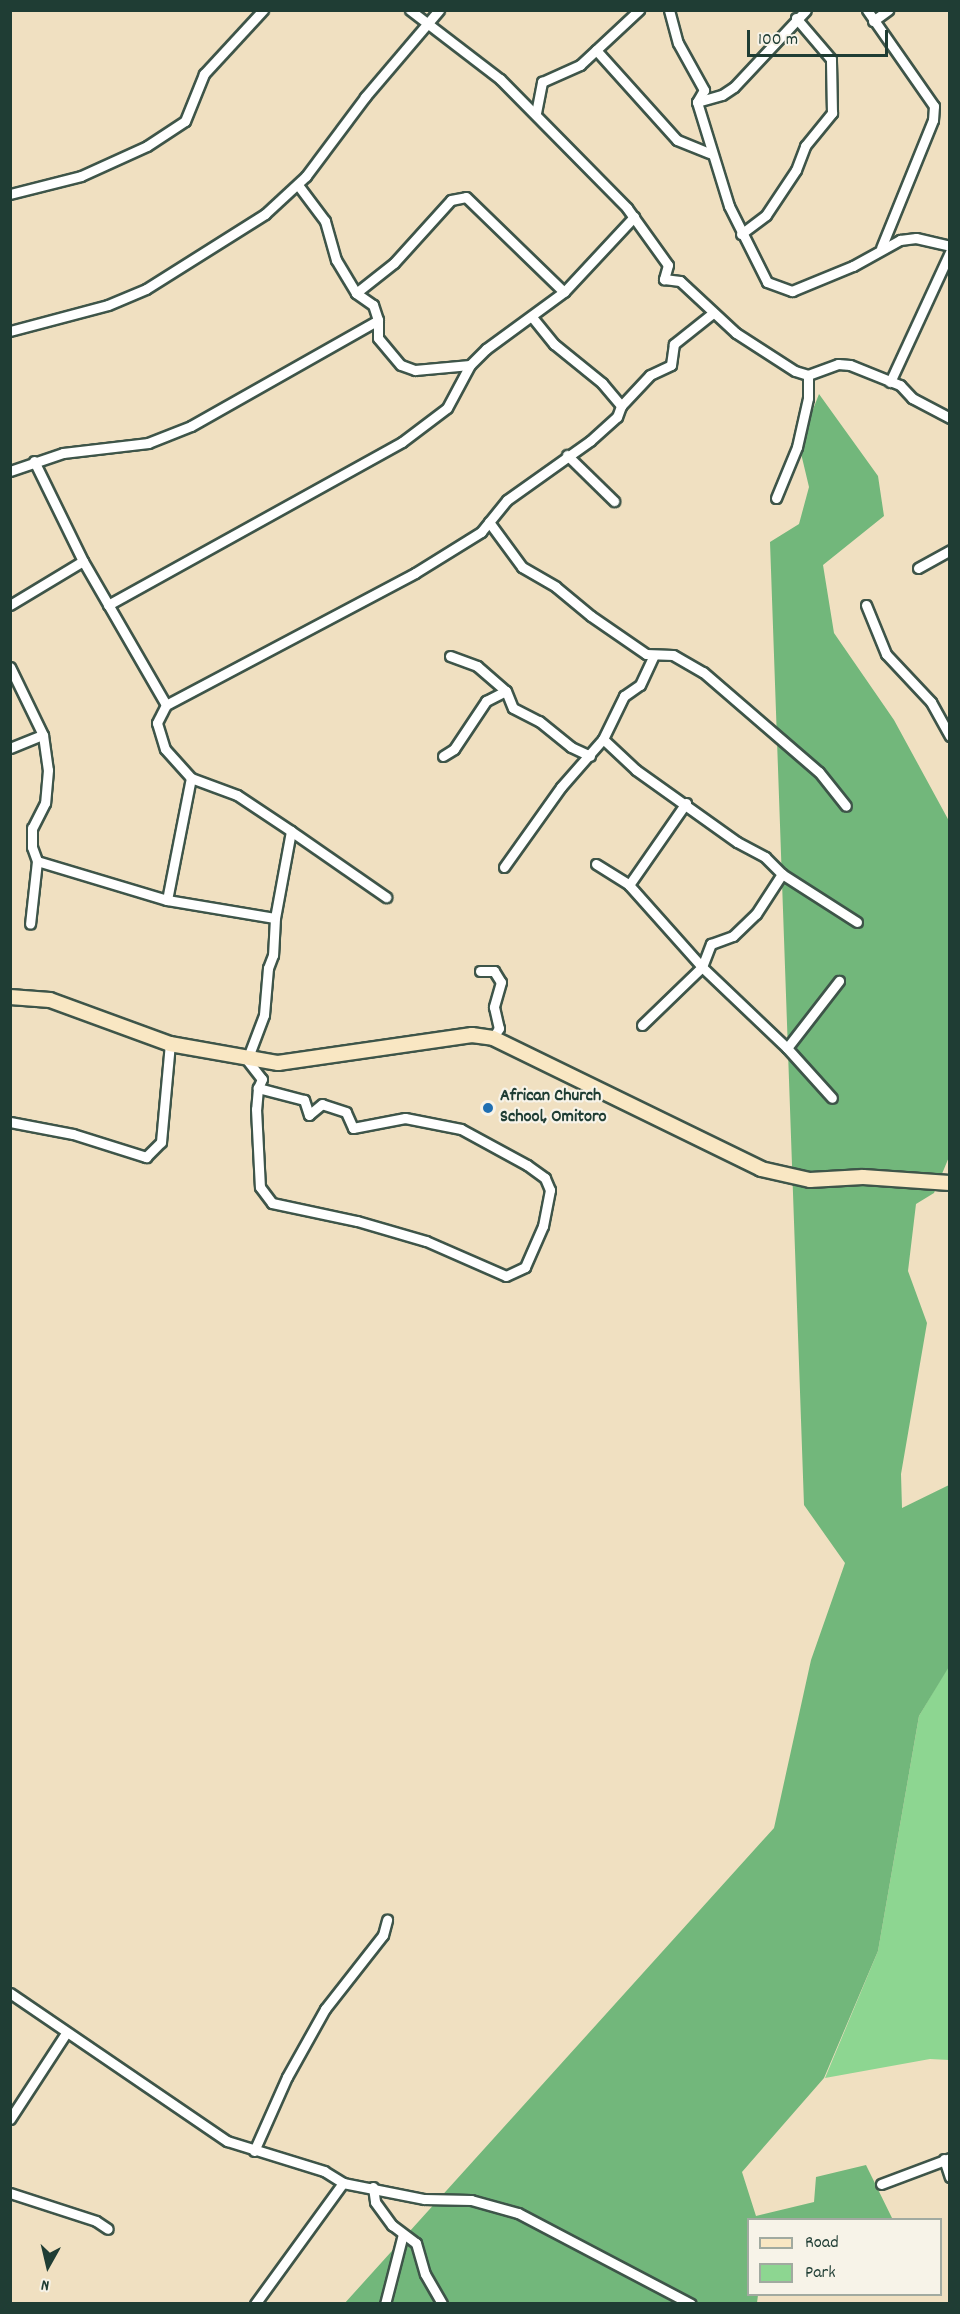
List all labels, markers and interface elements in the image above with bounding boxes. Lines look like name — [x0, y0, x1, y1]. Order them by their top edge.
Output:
scale bar — [750, 18, 891, 56]
text: 100 m — [758, 28, 798, 53]
place label: African Church School, Omitoro — [500, 1087, 607, 1130]
marker: African Church School, Omitoro — [481, 1101, 495, 1115]
legend — [747, 2218, 942, 2296]
text: Road — [805, 2231, 839, 2256]
north arrow — [18, 2236, 78, 2296]
text: Park — [805, 2261, 836, 2286]
text: N — [40, 2272, 51, 2296]

